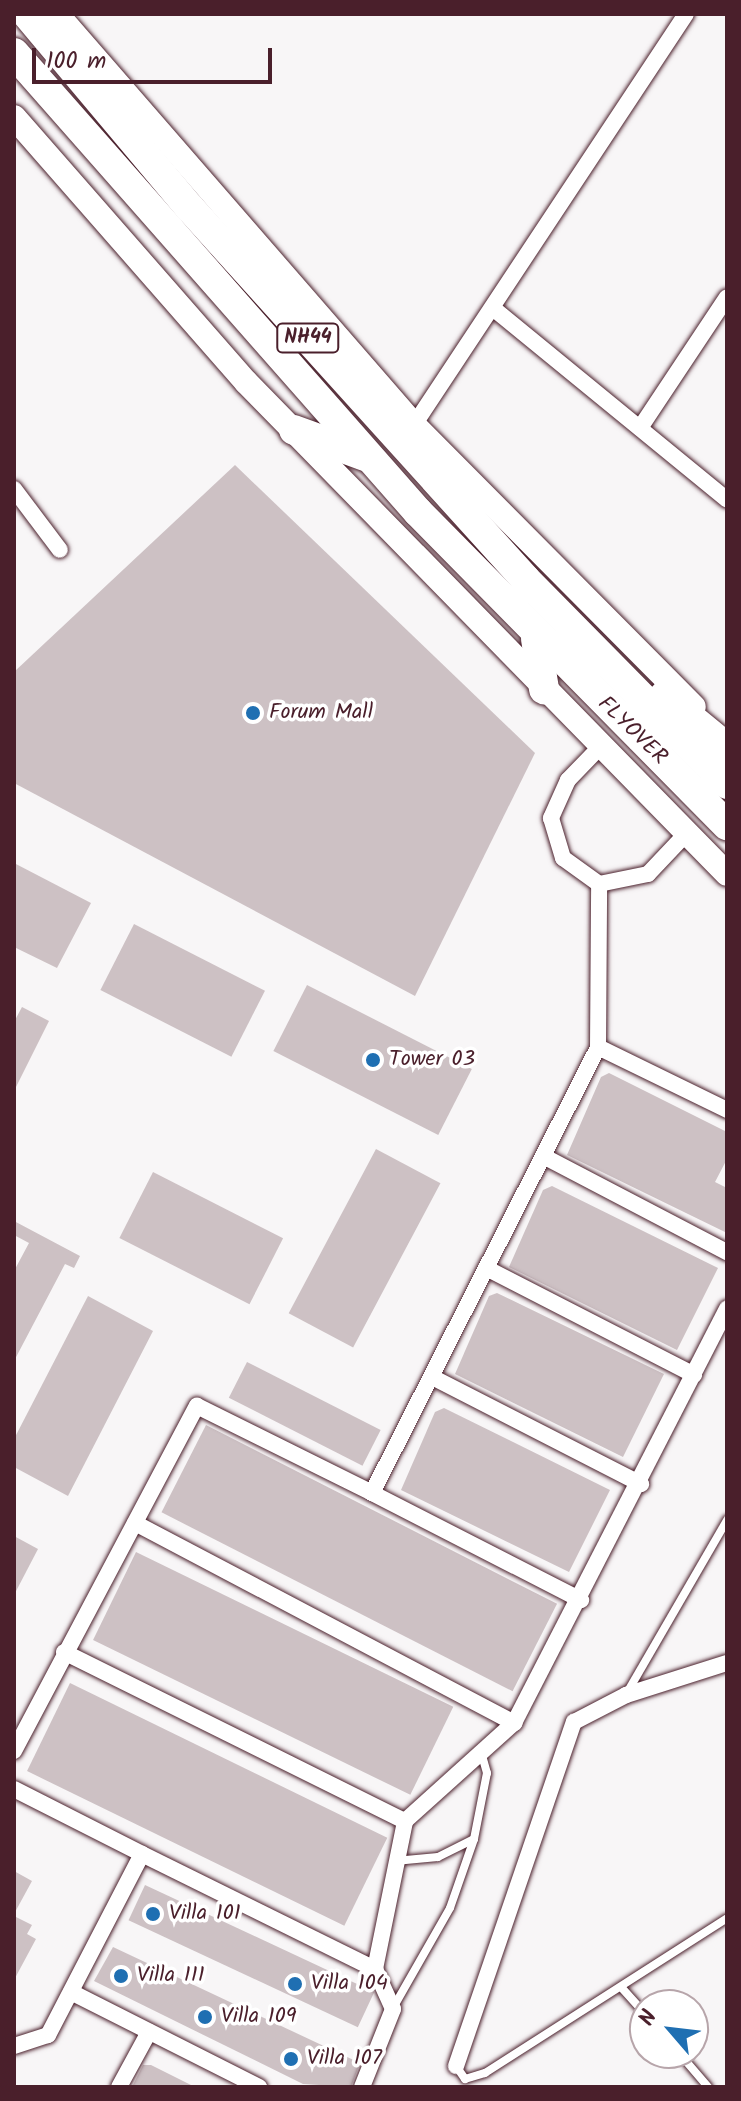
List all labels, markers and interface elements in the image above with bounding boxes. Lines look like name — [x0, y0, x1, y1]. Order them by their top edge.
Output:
scale bar — [36, 32, 276, 82]
text: 100 m — [46, 42, 106, 81]
road number: NH44 — [276, 322, 340, 354]
street label: FLYOVER — [592, 691, 672, 771]
place label: Forum Mall — [269, 700, 373, 726]
marker: Forum Mall — [244, 704, 262, 722]
place label: Tower 03 — [389, 1047, 475, 1073]
marker: Tower 03 — [364, 1051, 382, 1069]
place label: Villa 101 — [169, 1901, 241, 1927]
marker: Villa 101 — [144, 1905, 162, 1923]
place label: Villa 111 — [137, 1963, 205, 1989]
marker: Villa 111 — [112, 1967, 130, 1985]
place label: Villa 104 — [311, 1971, 388, 1997]
marker: Villa 104 — [286, 1975, 304, 1993]
north arrow — [629, 1989, 709, 2069]
place label: Villa 109 — [221, 2004, 297, 2030]
text: N — [630, 2004, 668, 2033]
marker: Villa 109 — [196, 2008, 214, 2026]
place label: Villa 107 — [307, 2046, 382, 2072]
marker: Villa 107 — [282, 2050, 300, 2068]

